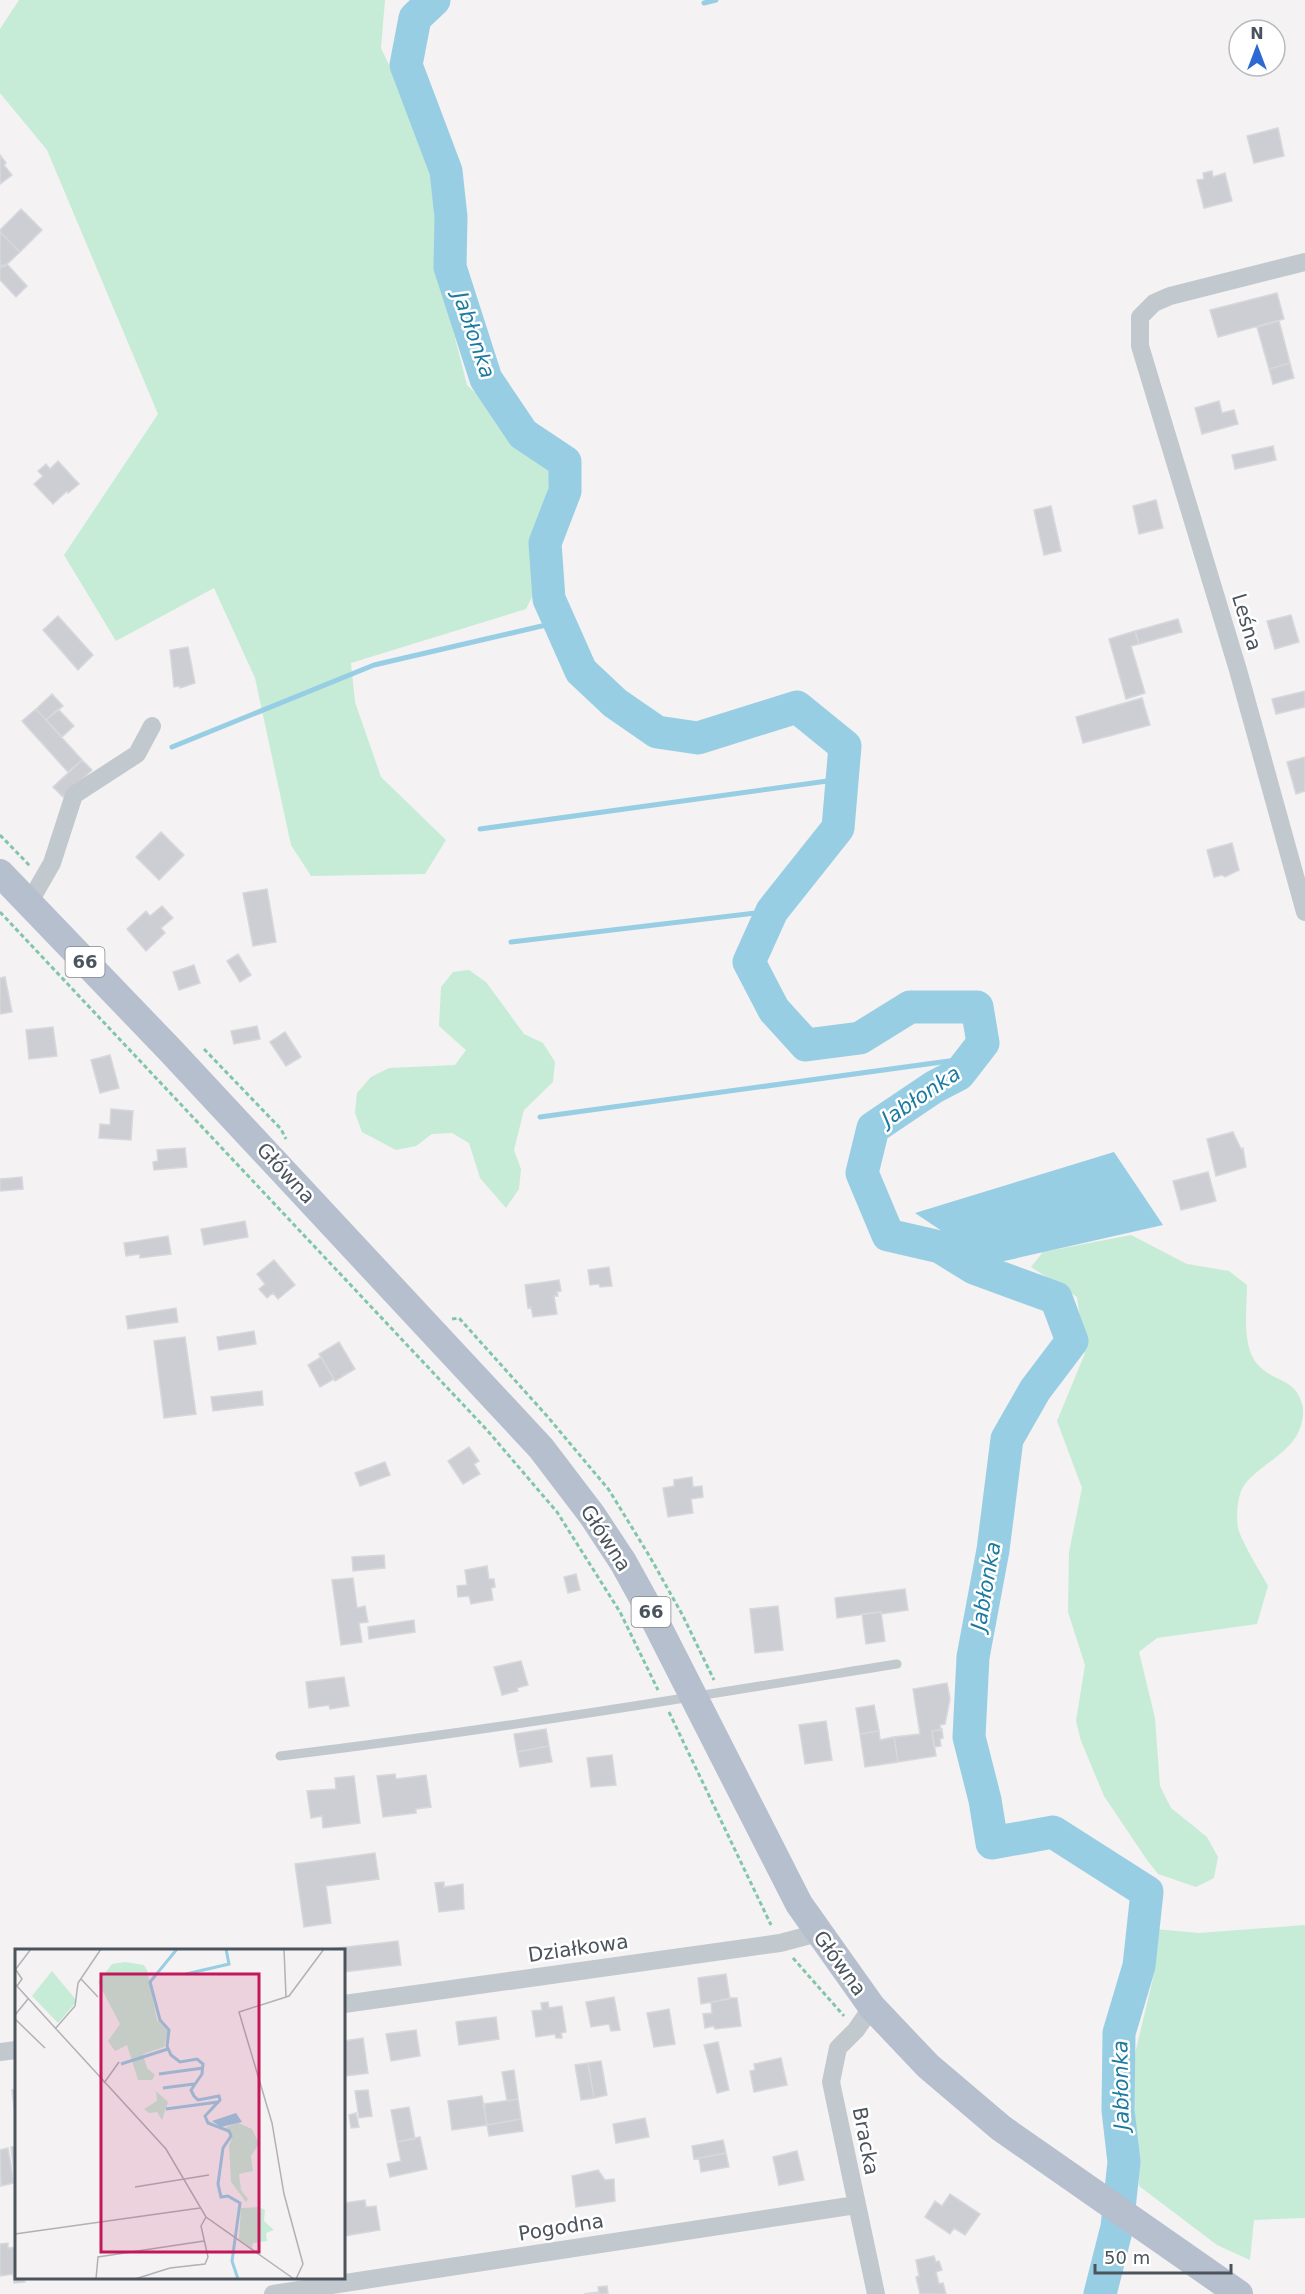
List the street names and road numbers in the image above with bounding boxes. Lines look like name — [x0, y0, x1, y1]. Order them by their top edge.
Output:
street label: Leśna — [1227, 591, 1267, 653]
road number: 66 — [66, 947, 104, 977]
street label: Główna — [252, 1137, 320, 1209]
street label: Główna — [576, 1500, 636, 1576]
road number: 66 — [632, 1597, 670, 1627]
street label: Główna — [808, 1926, 872, 2000]
street label: Działkowa — [526, 1929, 630, 1967]
street label: Bracka — [848, 2105, 884, 2177]
street label: Pogodna — [517, 2208, 605, 2246]

